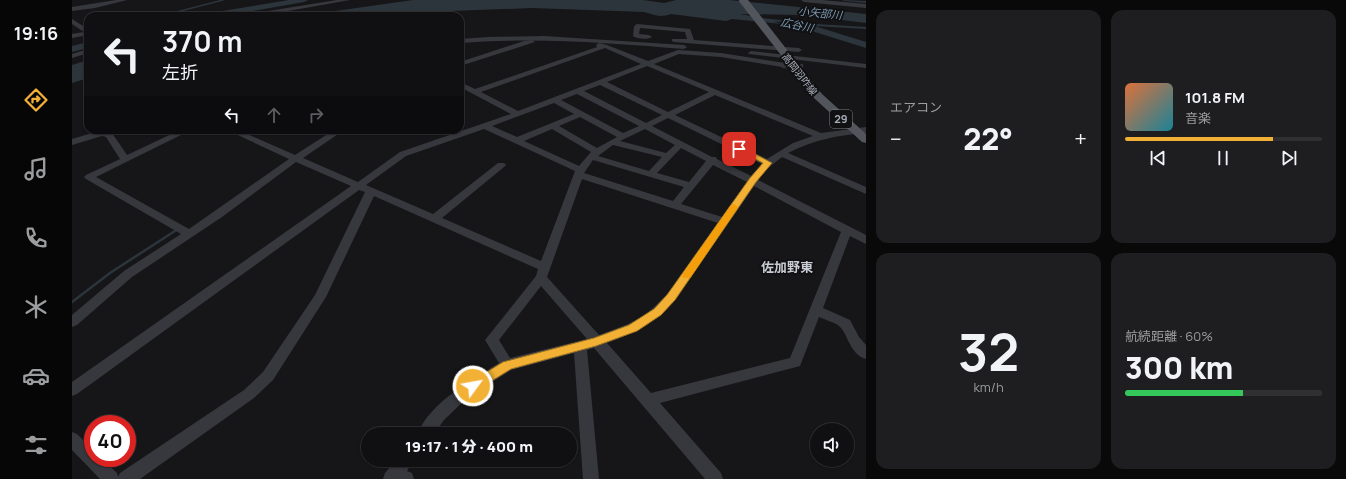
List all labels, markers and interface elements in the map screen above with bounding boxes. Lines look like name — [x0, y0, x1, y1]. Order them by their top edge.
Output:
water label: 小矢部川 — [797, 3, 844, 22]
water label: 広谷川 — [779, 14, 816, 35]
text: 19:16 — [14, 21, 58, 45]
text: 370 m — [162, 22, 242, 60]
icon: left — [96, 28, 148, 80]
street label: 高岡羽咋線 — [779, 50, 821, 98]
text: 左折 — [162, 60, 198, 84]
icon: directions — [22, 86, 50, 114]
text: 101.8 FM — [1185, 87, 1245, 108]
text: エアコン — [890, 98, 942, 116]
icon: left — [221, 104, 243, 126]
icon: ahead — [263, 104, 285, 126]
icon: right — [305, 104, 327, 126]
text: 音楽 — [1185, 109, 1211, 127]
road number: 29 — [830, 110, 852, 128]
text: 22° — [963, 118, 1013, 159]
text: − — [890, 124, 902, 154]
text: + — [1074, 124, 1087, 154]
pin — [722, 132, 756, 166]
icon: arrive — [728, 138, 750, 160]
icon: previous — [1147, 147, 1169, 169]
icon: pause — [1212, 147, 1234, 169]
icon: next — [1278, 147, 1300, 169]
icon: music — [22, 155, 50, 183]
icon: phone — [22, 224, 50, 252]
district label: 佐加野東 — [761, 258, 813, 276]
icon: climate — [22, 293, 50, 321]
text: 32 — [958, 316, 1019, 387]
text: 航続距離 · 60% — [1125, 327, 1213, 345]
text: 300 km — [1125, 347, 1233, 388]
icon: car — [22, 362, 50, 390]
position arrow — [452, 365, 494, 407]
text: km/h — [973, 378, 1004, 396]
speed limit sign: 40 — [84, 415, 136, 467]
map controls — [810, 423, 854, 467]
button: sound — [810, 423, 854, 467]
icon: filters — [22, 431, 50, 459]
text: 19:17 · 1 分 · 400 m — [405, 436, 533, 457]

